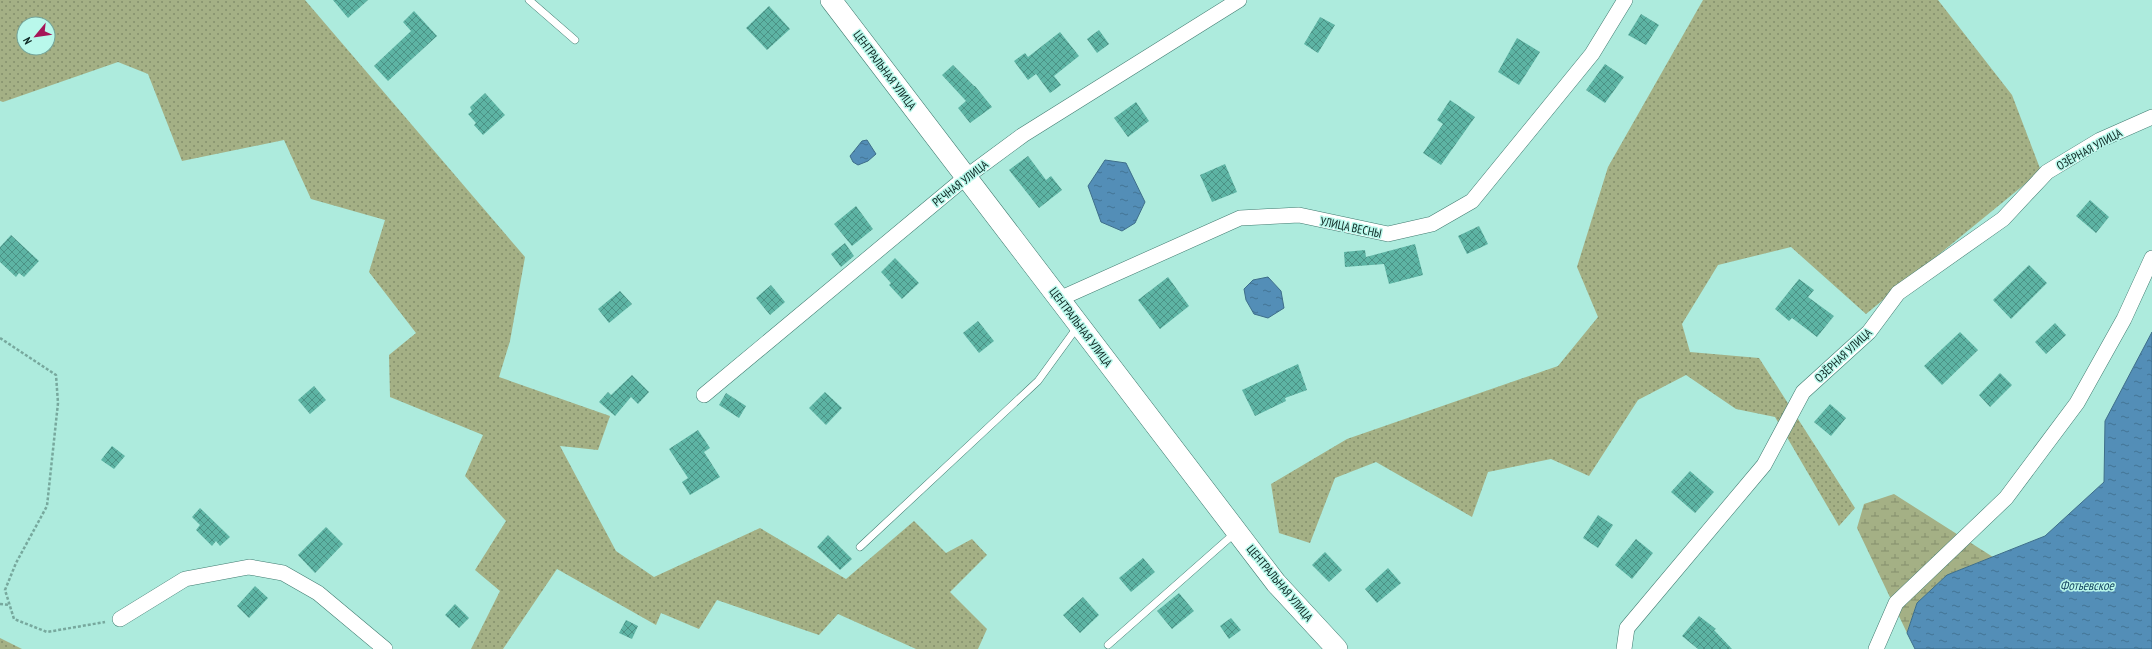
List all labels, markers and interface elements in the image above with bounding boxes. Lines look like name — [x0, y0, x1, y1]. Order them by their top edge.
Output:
north arrow — [16, 16, 56, 56]
street label: ЦЕНТРАЛЬНАЯ УЛИЦА — [850, 27, 920, 113]
text: N — [20, 35, 35, 47]
street label: ОЗЁРНАЯ УЛИЦА — [2054, 125, 2125, 173]
street label: РЕЧНАЯ УЛИЦА — [929, 156, 991, 209]
street label: УЛИЦА ВЕСНЫ — [1319, 213, 1383, 241]
street label: ЦЕНТРАЛЬНАЯ УЛИЦА — [1046, 284, 1116, 370]
street label: ОЗЁРНАЯ УЛИЦА — [1811, 325, 1875, 385]
street label: ЦЕНТРАЛЬНАЯ УЛИЦА — [1244, 542, 1317, 625]
water label: Фотьевское — [2060, 577, 2116, 594]

